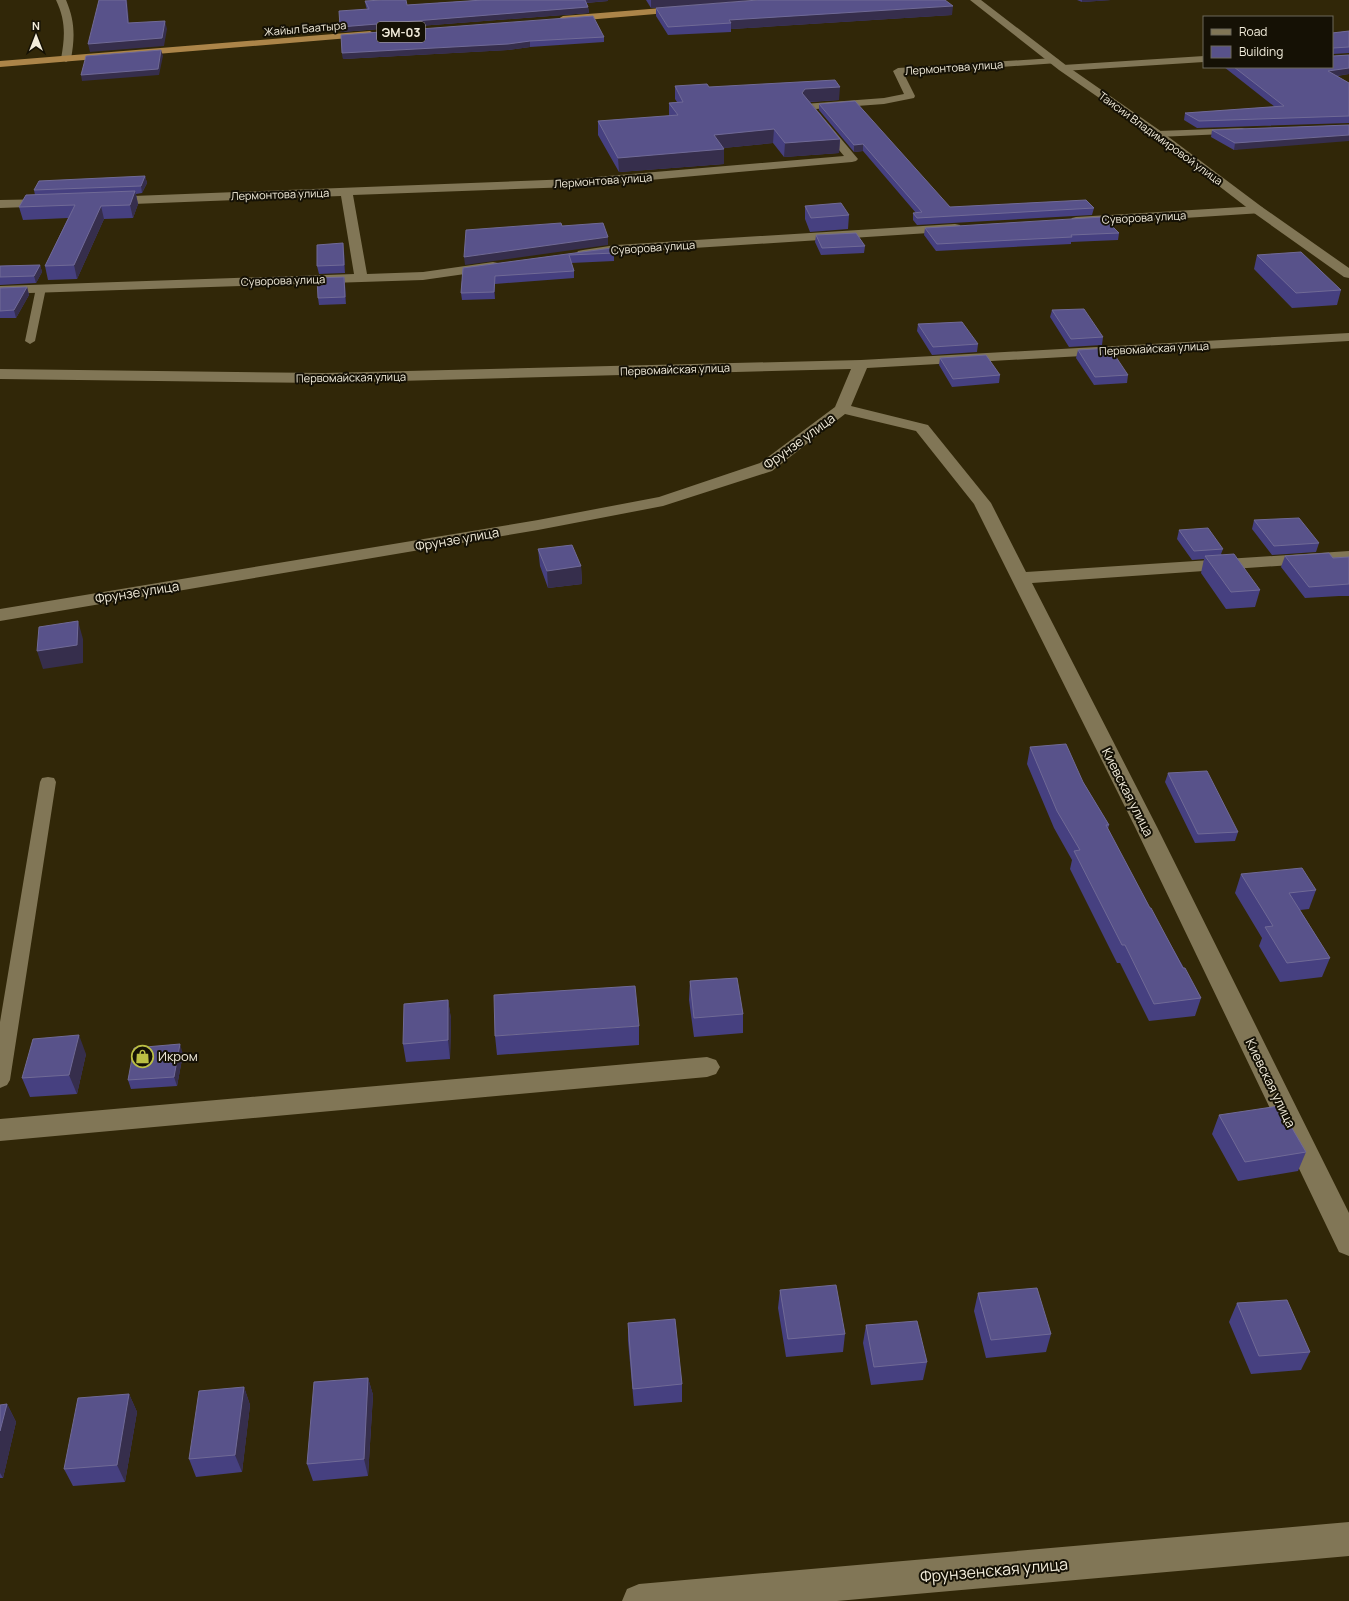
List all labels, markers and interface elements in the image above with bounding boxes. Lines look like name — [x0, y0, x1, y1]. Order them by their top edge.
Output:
north arrow — [16, 16, 56, 56]
legend — [1203, 16, 1333, 68]
street label: Жайыл Баатыра — [263, 17, 347, 39]
text: N — [32, 18, 40, 33]
road number: ЭМ-03 — [377, 22, 425, 42]
text: Road — [1239, 23, 1267, 40]
text: Building — [1239, 43, 1283, 60]
street label: Лермонтова улица — [904, 56, 1004, 78]
street label: Таисии Владимировой улица — [1096, 88, 1226, 188]
street label: Лермонтова улица — [553, 169, 653, 191]
street label: Лермонтова улица — [231, 185, 329, 203]
street label: Суворова улица — [1101, 207, 1187, 227]
street label: Суворова улица — [610, 237, 696, 257]
street label: Суворова улица — [241, 271, 325, 289]
street label: Первомайская улица — [1099, 338, 1209, 358]
street label: Первомайская улица — [620, 360, 730, 378]
street label: Первомайская улица — [296, 369, 406, 385]
street label: Фрунзе улица — [759, 409, 839, 473]
street label: Фрунзе улица — [414, 523, 500, 555]
street label: Фрунзе улица — [94, 576, 180, 608]
street label: Киевская улица — [1098, 745, 1158, 839]
street label: Киевская улица — [1242, 1035, 1300, 1131]
shop icon: Икром — [130, 1043, 156, 1069]
place label: Икром — [158, 1047, 198, 1065]
street label: Фрунзенская улица — [919, 1553, 1069, 1587]

